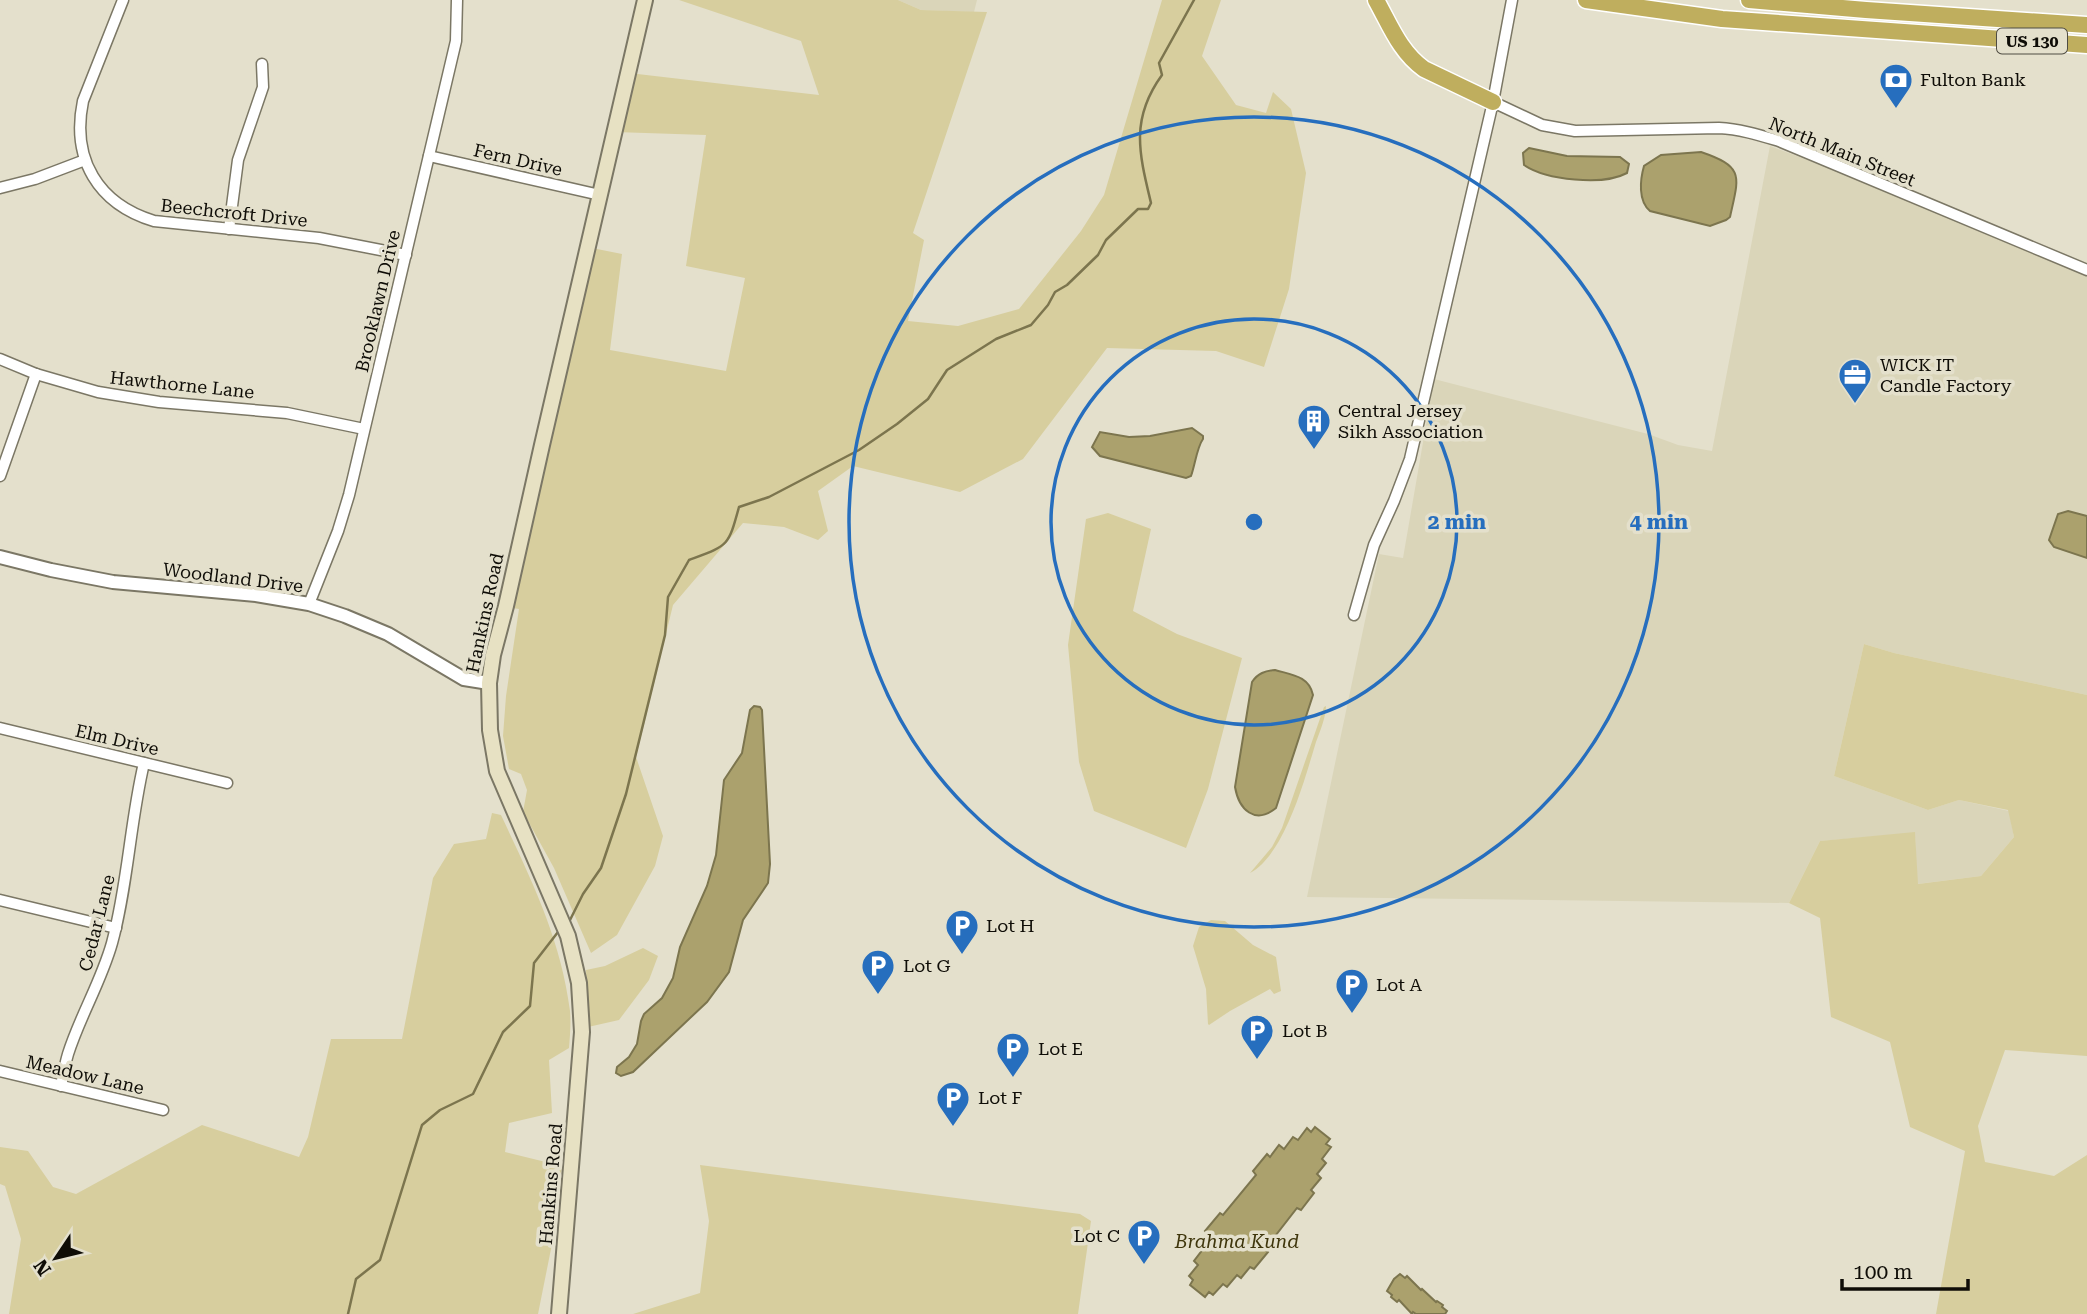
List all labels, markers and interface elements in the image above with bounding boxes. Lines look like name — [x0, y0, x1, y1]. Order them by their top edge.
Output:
road number: US 130 — [1997, 28, 2067, 54]
bank icon: Fulton Bank — [1877, 61, 1915, 110]
place label: Fulton Bank — [1920, 69, 2026, 90]
street label: North Main Street — [1766, 113, 1919, 191]
street label: Fern Drive — [472, 139, 565, 180]
street label: Beechcroft Drive — [160, 194, 309, 231]
street label: Brooklawn Drive — [351, 228, 404, 374]
place label: WICK IT Candle Factory — [1880, 354, 2012, 396]
office icon: WICK IT Candle Factory — [1836, 356, 1874, 405]
street label: Hawthorne Lane — [109, 366, 255, 403]
place label: Central Jersey Sikh Association — [1338, 400, 1484, 442]
building icon: Central Jersey Sikh Association — [1295, 402, 1333, 451]
centre of rings — [1242, 510, 1266, 534]
text: 2 min — [1428, 510, 1486, 534]
text: 4 min — [1630, 510, 1688, 534]
street label: Hankins Road — [462, 551, 508, 675]
street label: Woodland Drive — [162, 558, 305, 597]
street label: Elm Drive — [73, 720, 161, 759]
street label: Cedar Lane — [74, 872, 119, 973]
parking icon: Lot H — [943, 907, 981, 956]
place label: Lot H — [986, 915, 1035, 936]
parking icon: Lot G — [859, 947, 897, 996]
place label: Lot G — [903, 955, 951, 976]
parking icon: Lot A — [1333, 966, 1371, 1015]
place label: Lot A — [1376, 974, 1423, 995]
parking icon: Lot B — [1238, 1012, 1276, 1061]
place label: Lot B — [1282, 1020, 1328, 1041]
parking icon: Lot E — [994, 1030, 1032, 1079]
place label: Lot E — [1038, 1038, 1083, 1059]
street label: Meadow Lane — [24, 1051, 146, 1098]
parking icon: Lot F — [934, 1079, 972, 1128]
place label: Lot F — [978, 1087, 1023, 1108]
street label: Hankins Road — [535, 1122, 566, 1246]
parking icon: Lot C — [1125, 1217, 1163, 1266]
north arrow — [21, 1223, 91, 1293]
place label: Lot C — [1074, 1225, 1120, 1246]
water label: Brahma Kund — [1174, 1230, 1299, 1253]
scale bar — [1842, 1248, 1968, 1292]
text: N — [29, 1255, 56, 1280]
text: 100 m — [1853, 1260, 1913, 1284]

